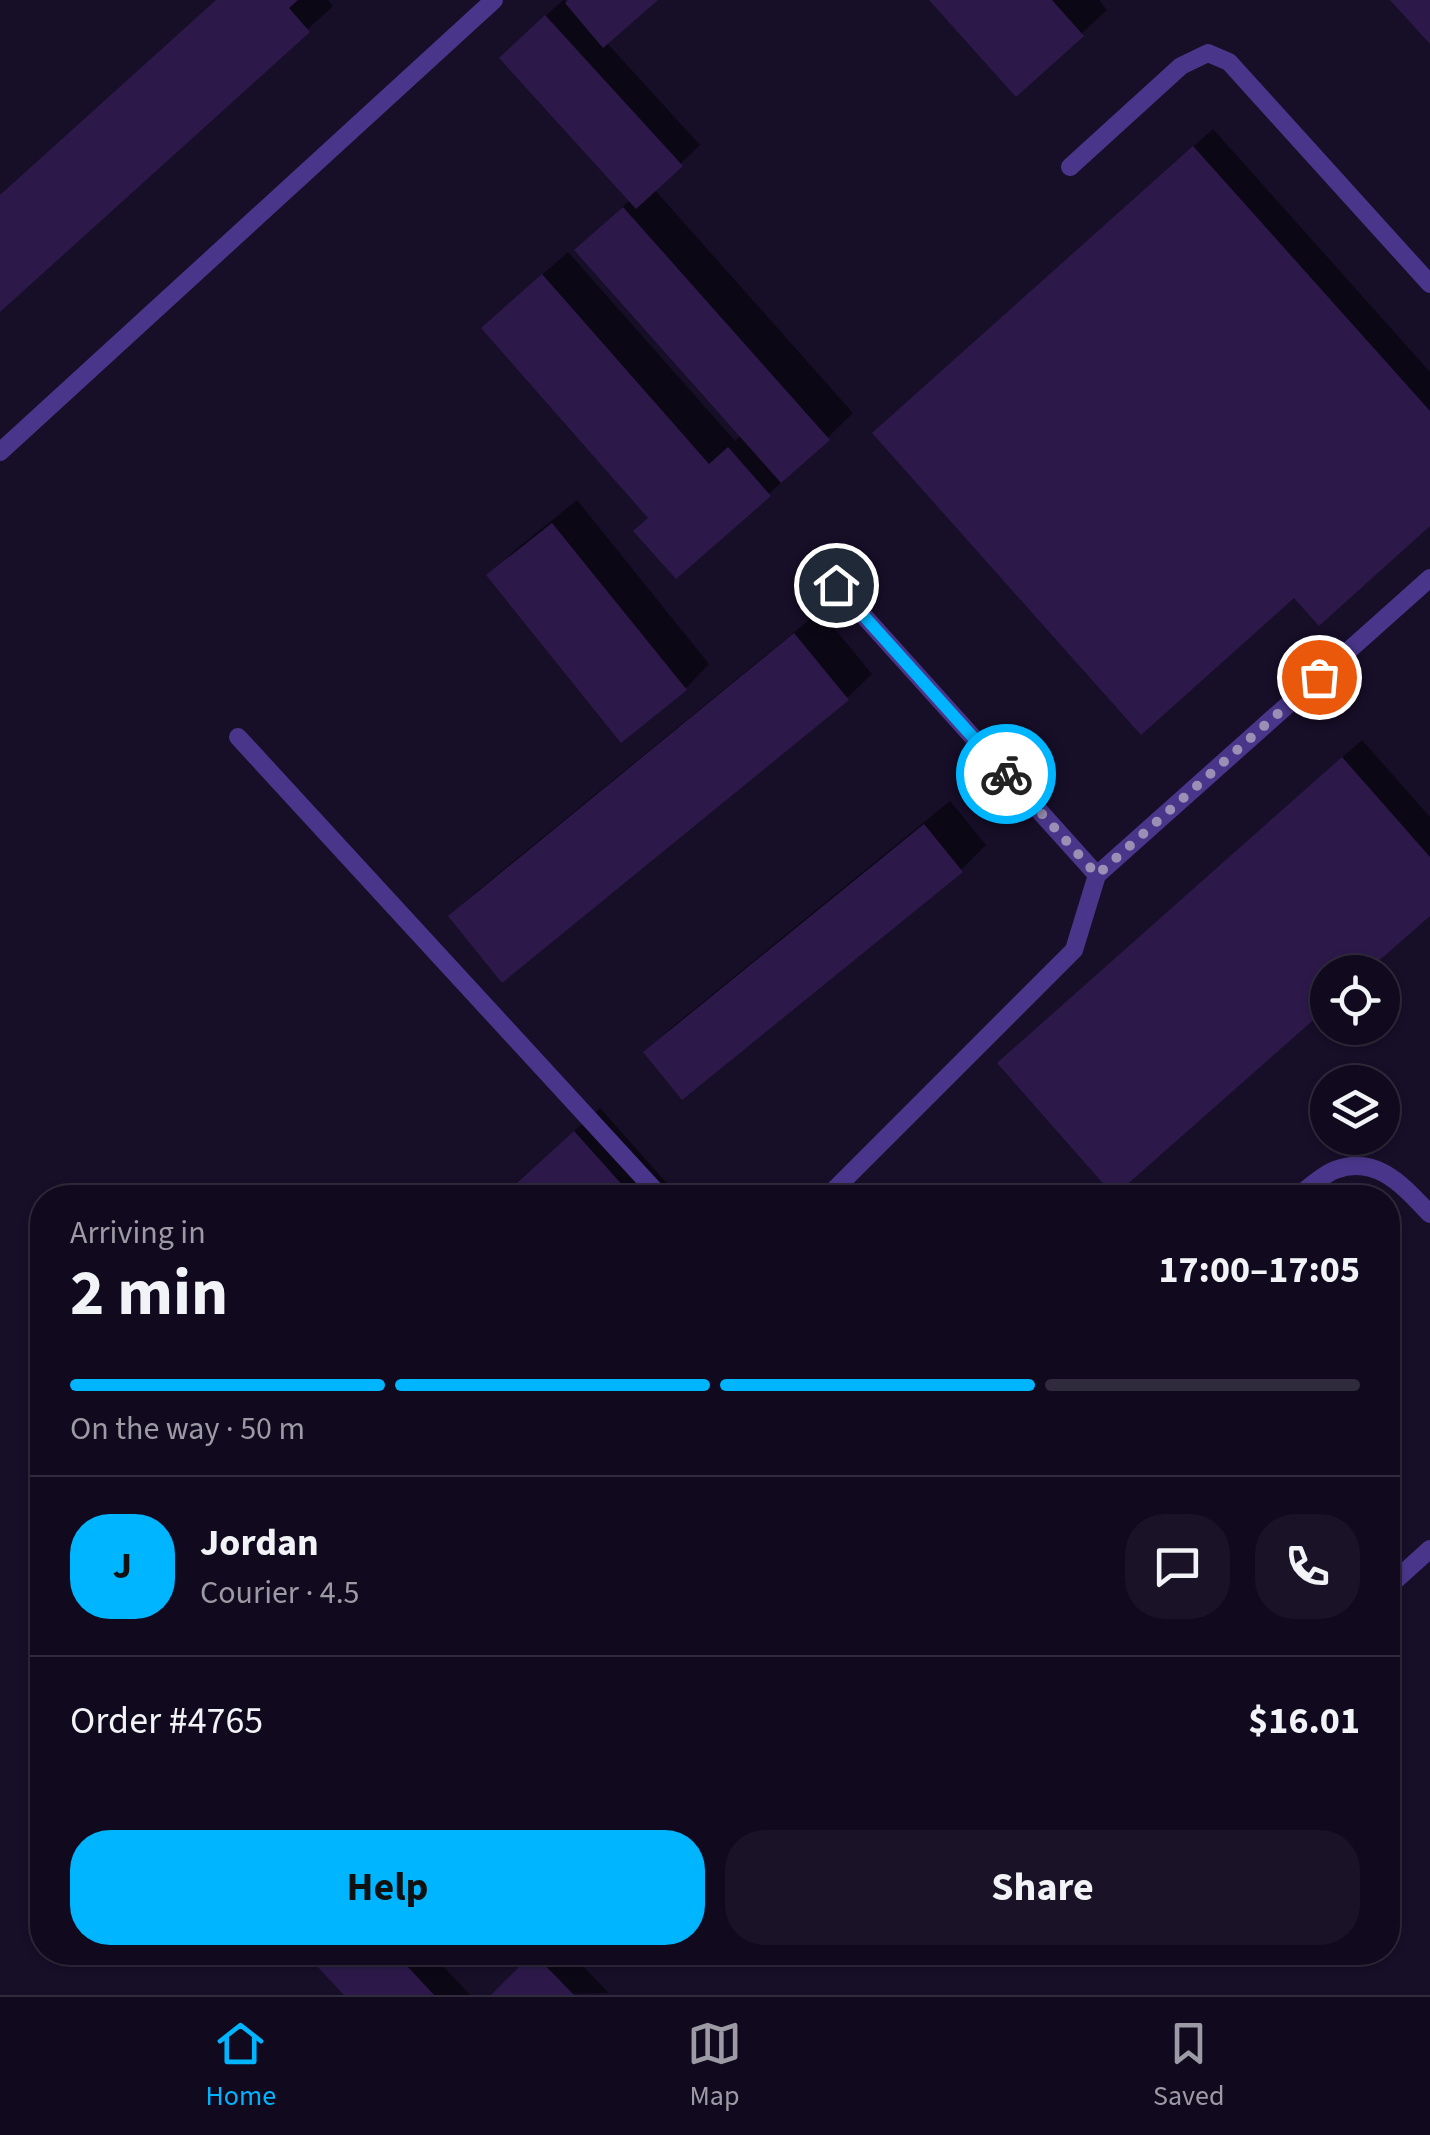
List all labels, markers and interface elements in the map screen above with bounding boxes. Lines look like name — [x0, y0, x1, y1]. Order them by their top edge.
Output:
pin — [794, 543, 879, 628]
icon: home — [809, 558, 864, 613]
pin — [1277, 635, 1362, 720]
icon: bag — [1292, 650, 1347, 705]
courier — [956, 724, 1056, 824]
icon: bike — [979, 747, 1034, 802]
map controls — [1310, 955, 1400, 1155]
button: locate — [1310, 955, 1400, 1045]
button: layers — [1310, 1065, 1400, 1155]
text: Arriving in — [70, 1210, 206, 1256]
text: 17:00–17:05 — [1158, 1243, 1360, 1297]
text: 2 min — [70, 1247, 228, 1340]
text: On the way · 50 m — [70, 1406, 305, 1452]
button: chat — [1125, 1514, 1230, 1619]
button: phone — [1255, 1514, 1360, 1619]
text: Jordan — [200, 1516, 319, 1570]
text: J — [113, 1539, 132, 1593]
text: Courier · 4.5 — [200, 1570, 360, 1616]
text: Order #4765 — [70, 1694, 263, 1748]
text: $16.01 — [1248, 1694, 1360, 1748]
button: Help — [70, 1830, 705, 1945]
button: Share — [725, 1830, 1360, 1945]
tab: Home — [205, 2016, 276, 2116]
tab: Map — [687, 2016, 742, 2116]
tab: Saved — [1153, 2016, 1224, 2116]

